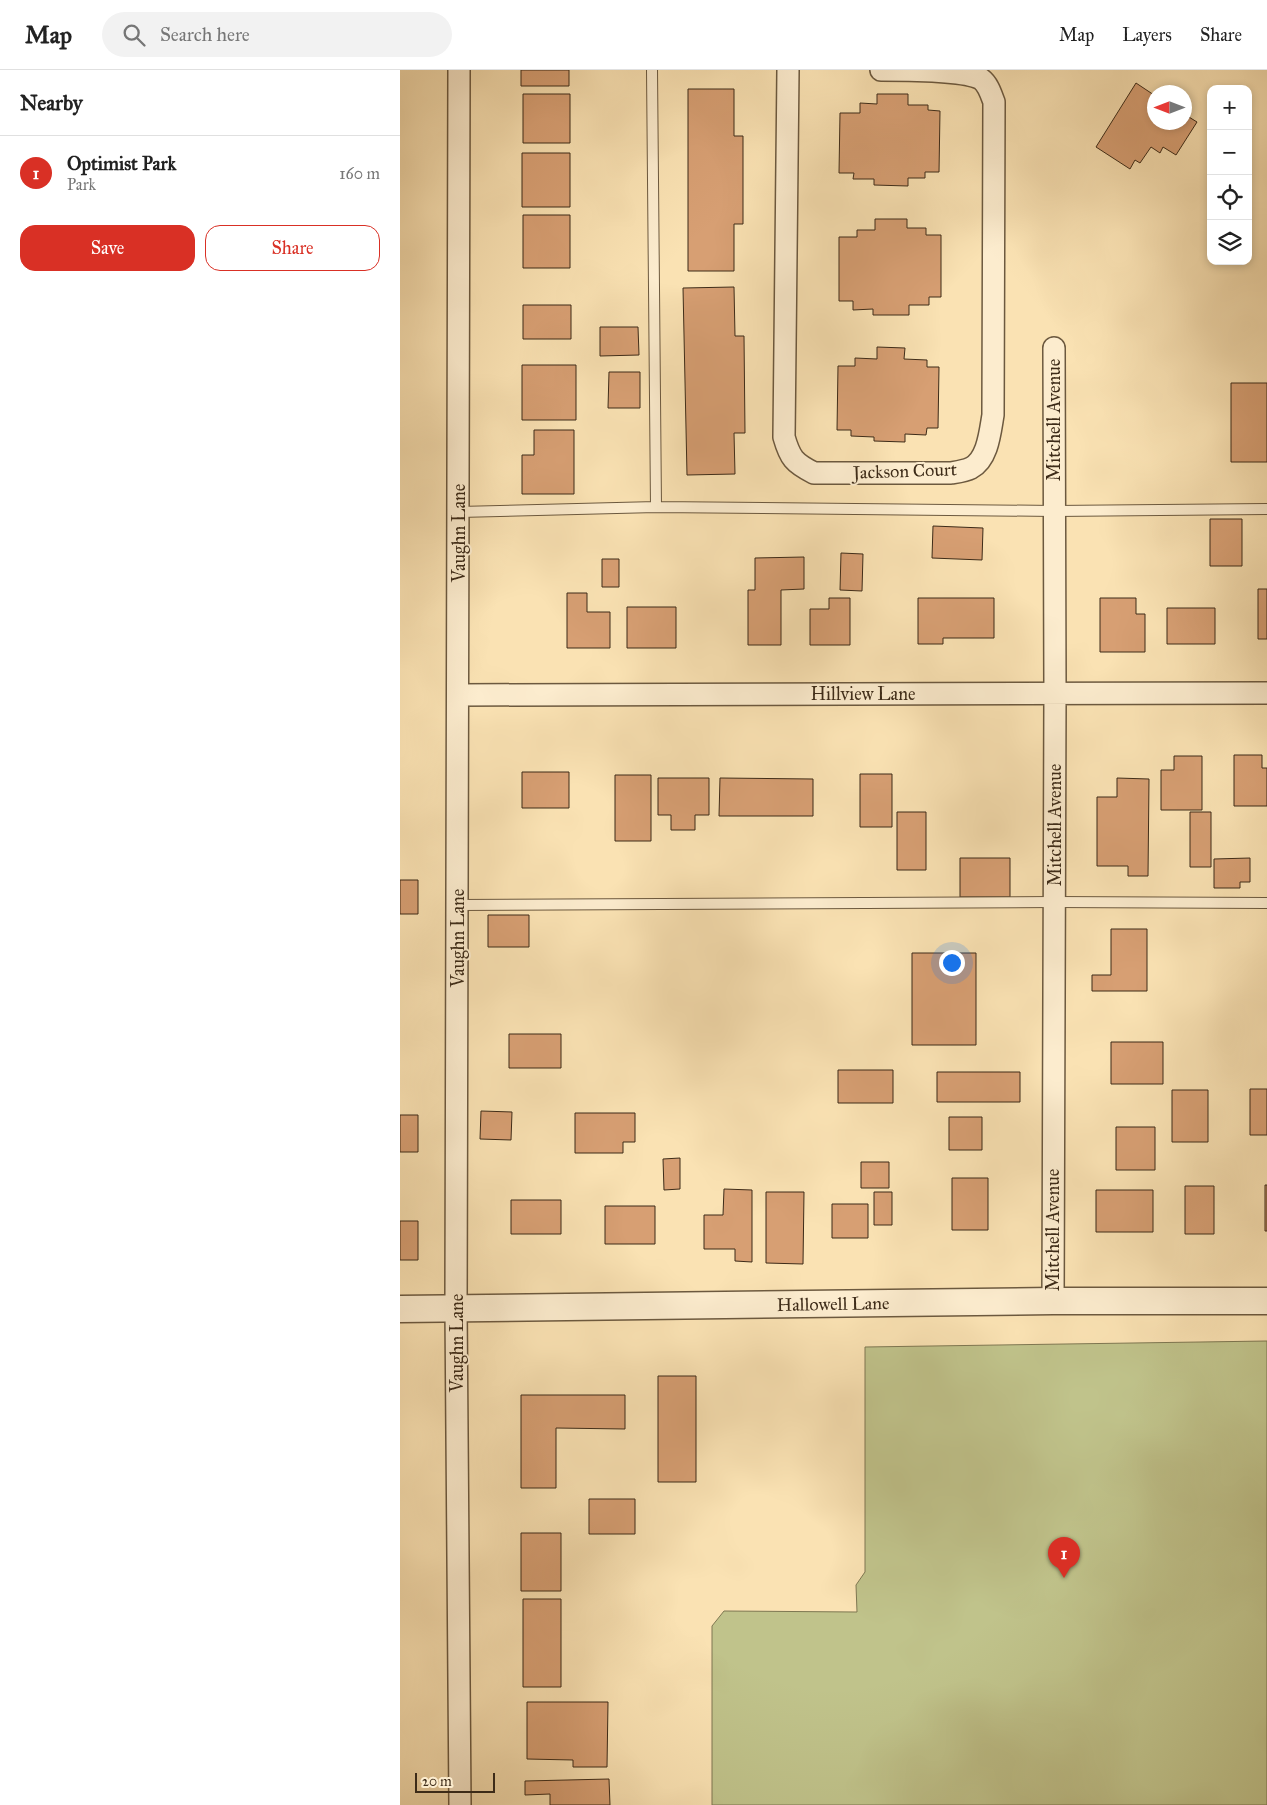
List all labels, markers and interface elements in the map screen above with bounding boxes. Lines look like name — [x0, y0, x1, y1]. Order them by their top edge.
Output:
search box — [102, 12, 452, 57]
text: Map — [25, 20, 72, 50]
icon: search — [120, 21, 148, 49]
text: Search here — [160, 23, 250, 46]
text: Map — [1059, 24, 1094, 46]
text: Layers — [1122, 24, 1172, 46]
text: Share — [1200, 24, 1242, 46]
north arrow — [1147, 85, 1192, 130]
map controls — [1207, 85, 1252, 265]
button: + — [1207, 85, 1252, 130]
text: Nearby — [20, 90, 83, 116]
button: − — [1207, 130, 1252, 175]
text: Optimist Park — [67, 152, 176, 175]
text: 1 — [33, 164, 39, 183]
text: 160 m — [339, 164, 380, 183]
text: Park — [67, 175, 96, 194]
button: locate — [1207, 175, 1252, 220]
button: layers — [1207, 220, 1252, 265]
button: Save — [20, 225, 195, 271]
button: Share — [205, 225, 380, 271]
street label: Mitchell Avenue — [1043, 359, 1065, 481]
street label: Jackson Court — [851, 458, 958, 485]
street label: Vaughn Lane — [448, 484, 471, 583]
street label: Hillview Lane — [811, 683, 915, 705]
street label: Mitchell Avenue — [1044, 764, 1066, 886]
street label: Vaughn Lane — [447, 889, 470, 988]
your location — [939, 950, 965, 976]
street label: Mitchell Avenue — [1042, 1169, 1064, 1291]
street label: Hallowell Lane — [776, 1292, 890, 1316]
street label: Vaughn Lane — [446, 1294, 469, 1393]
pin: 1 — [1048, 1537, 1080, 1578]
scale bar — [415, 1770, 495, 1793]
text: 20 m — [422, 1773, 452, 1790]

